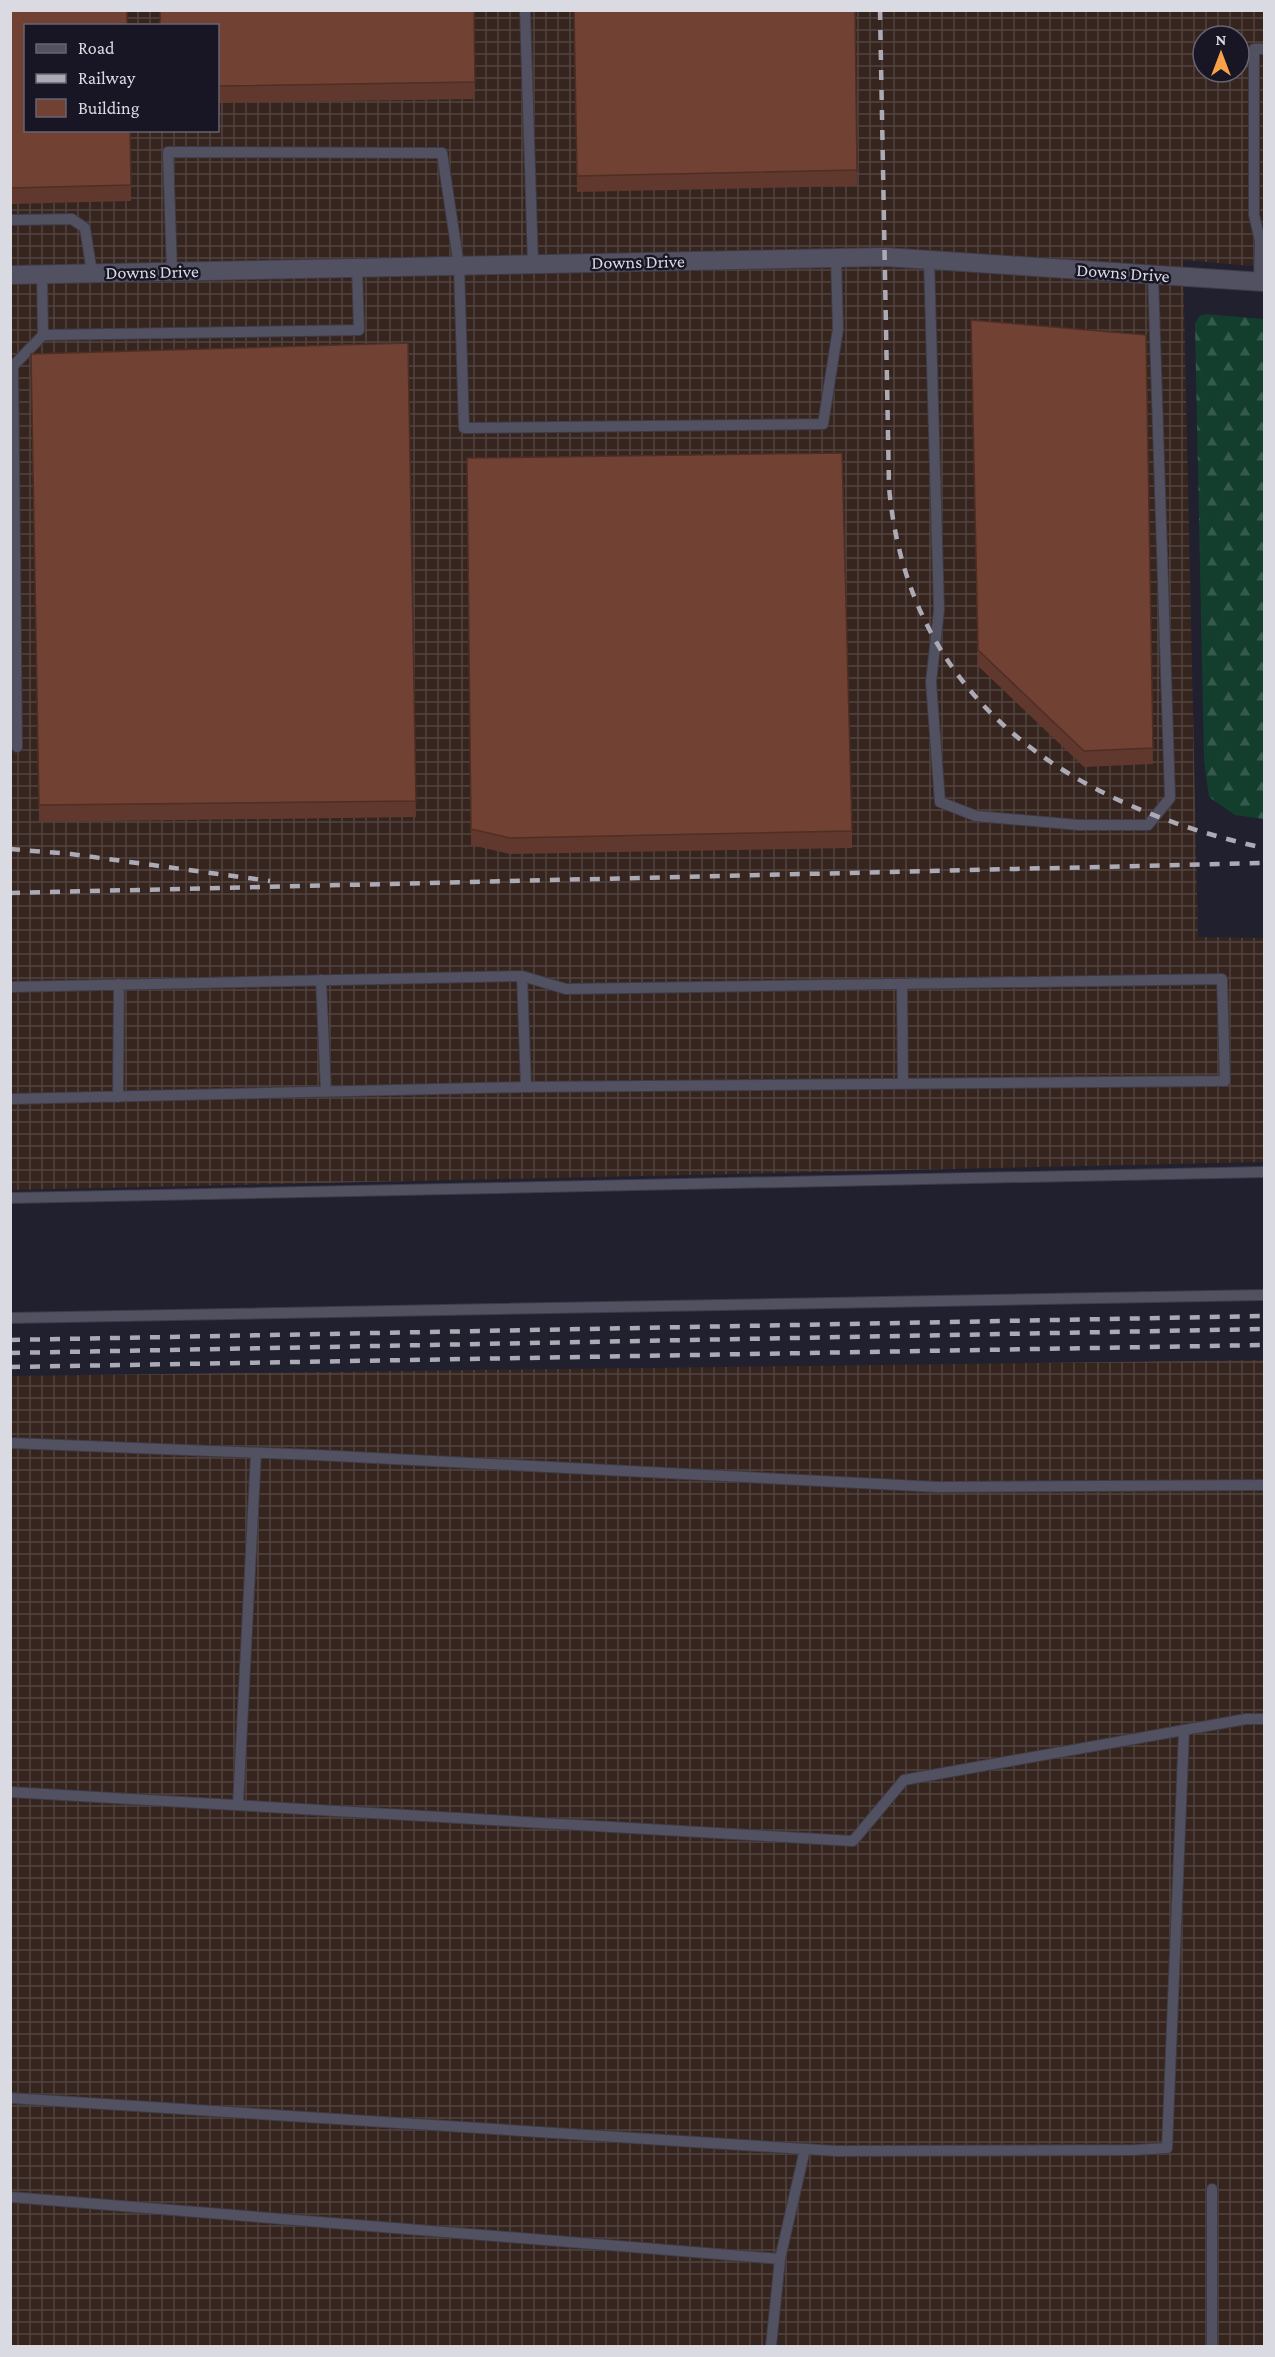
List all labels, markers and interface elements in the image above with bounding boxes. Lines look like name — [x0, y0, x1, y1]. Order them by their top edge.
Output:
legend — [24, 24, 219, 132]
north arrow — [1191, 24, 1251, 84]
text: N — [1216, 31, 1227, 48]
text: Road — [78, 38, 115, 58]
text: Railway — [78, 68, 136, 88]
text: Building — [78, 98, 140, 118]
street label: Downs Drive — [591, 251, 685, 273]
street label: Downs Drive — [1076, 260, 1170, 286]
street label: Downs Drive — [105, 261, 199, 283]

